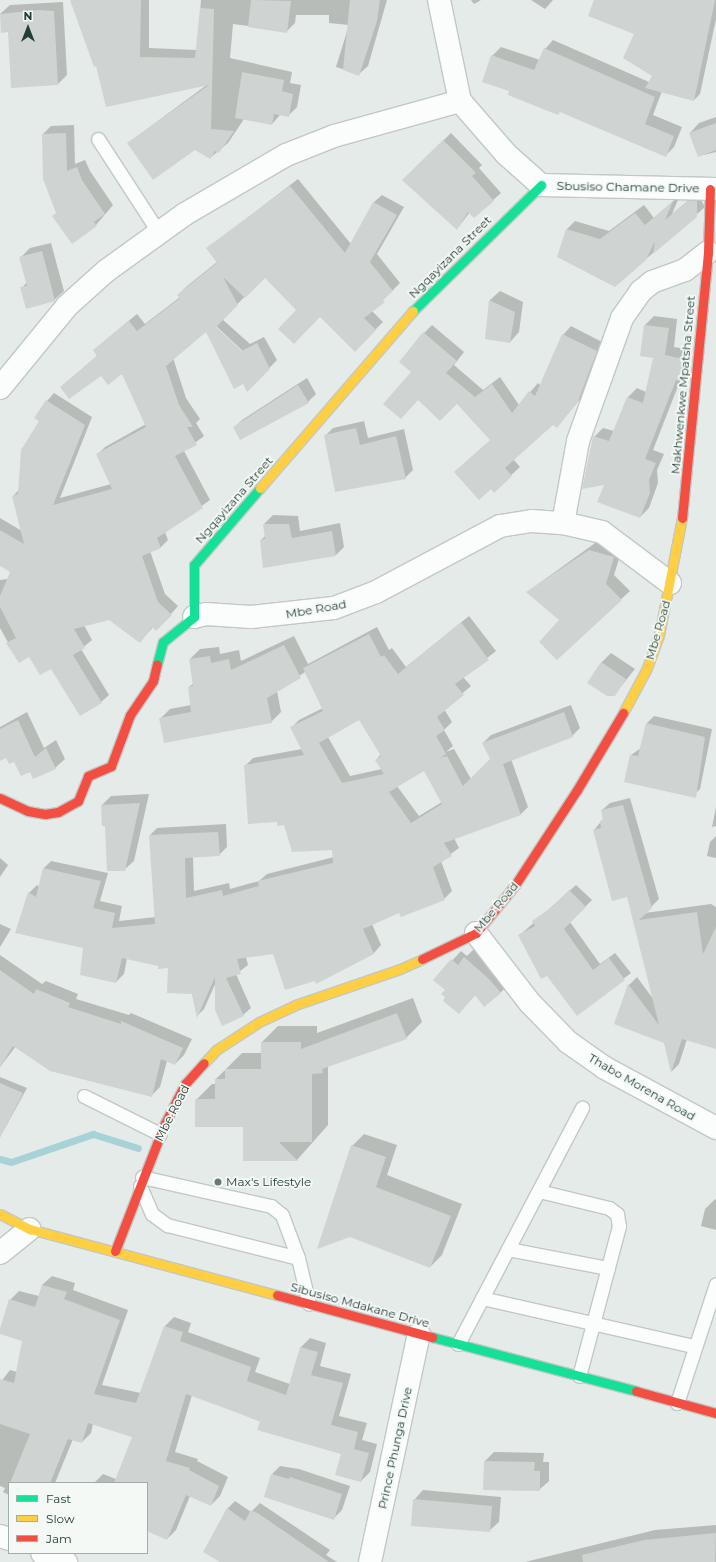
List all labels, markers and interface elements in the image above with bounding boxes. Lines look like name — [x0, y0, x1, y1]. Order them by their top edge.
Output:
north arrow — [8, 8, 48, 48]
text: N — [24, 9, 32, 23]
street label: Sbusiso Chamane Drive — [557, 179, 699, 195]
street label: Ngqayizana Street — [406, 213, 494, 301]
street label: Makhwenkwe Mpatsha Street — [668, 295, 698, 475]
street label: Ngqayizana Street — [192, 454, 276, 546]
street label: Mbe Road — [285, 597, 347, 621]
street label: Mbe Road — [643, 599, 673, 661]
street label: Mbe Road — [471, 879, 521, 935]
street label: Thabo Morena Road — [586, 1050, 698, 1124]
street label: Mbe Road — [152, 1082, 192, 1144]
place label: Max's Lifestyle — [226, 1175, 311, 1189]
marker: Max's Lifestyle — [213, 1177, 223, 1187]
street label: Sibusiso Mdakane Drive — [289, 1280, 431, 1330]
street label: Prince Phunga Drive — [375, 1386, 415, 1510]
legend — [8, 1482, 148, 1554]
text: Fast — [46, 1491, 71, 1506]
text: Slow — [46, 1511, 75, 1526]
text: Jam — [46, 1531, 72, 1546]

